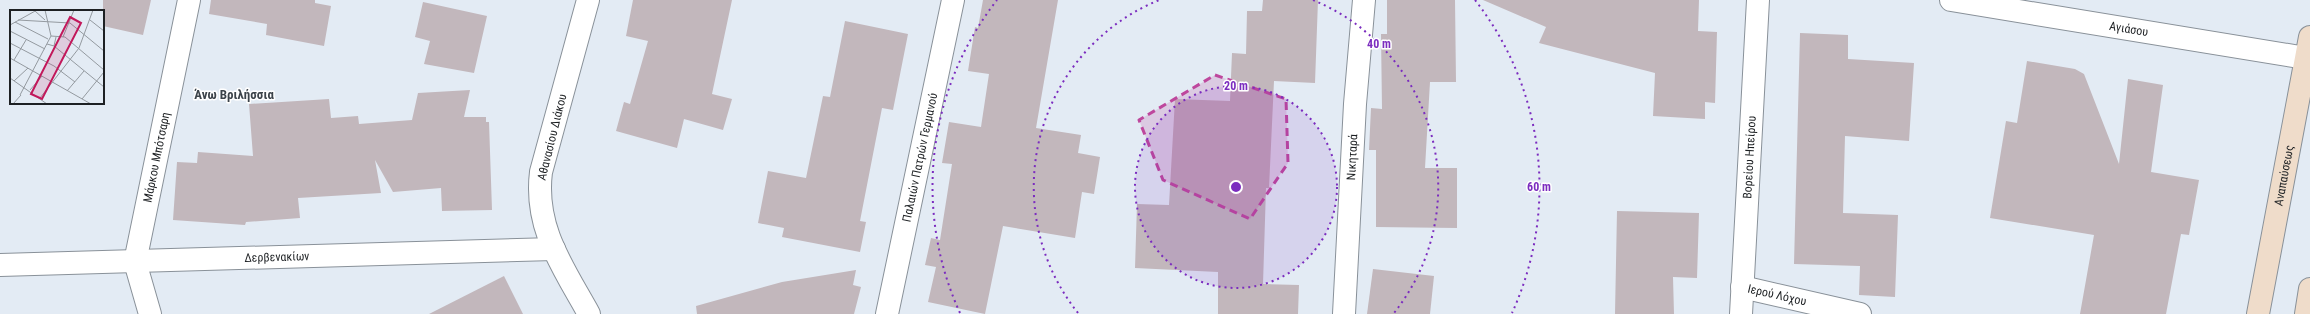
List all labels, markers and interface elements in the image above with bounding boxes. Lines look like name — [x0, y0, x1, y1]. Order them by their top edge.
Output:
inset map — [10, 10, 104, 104]
street label: Αγιάσου — [2108, 19, 2149, 39]
text: 40 m — [1367, 37, 1391, 51]
text: 20 m — [1224, 79, 1248, 93]
district label: Άνω Βριλήσσια — [194, 87, 274, 102]
street label: Παλαιών Πατρών Γερμανού — [900, 91, 940, 223]
street label: Αθανασίου Διάκου — [535, 92, 570, 182]
street label: Μάρκου Μπότσαρη — [140, 111, 173, 204]
street label: Βορείου Ηπείρου — [1740, 115, 1759, 199]
street label: Νικηταρά — [1344, 134, 1360, 181]
street label: Αναπαύσεως — [2271, 144, 2297, 207]
centre of rings — [1229, 180, 1243, 194]
text: 60 m — [1527, 180, 1551, 194]
street label: Δερβενακίων — [244, 249, 310, 265]
street label: Ιερού Λόχου — [1746, 282, 1808, 309]

